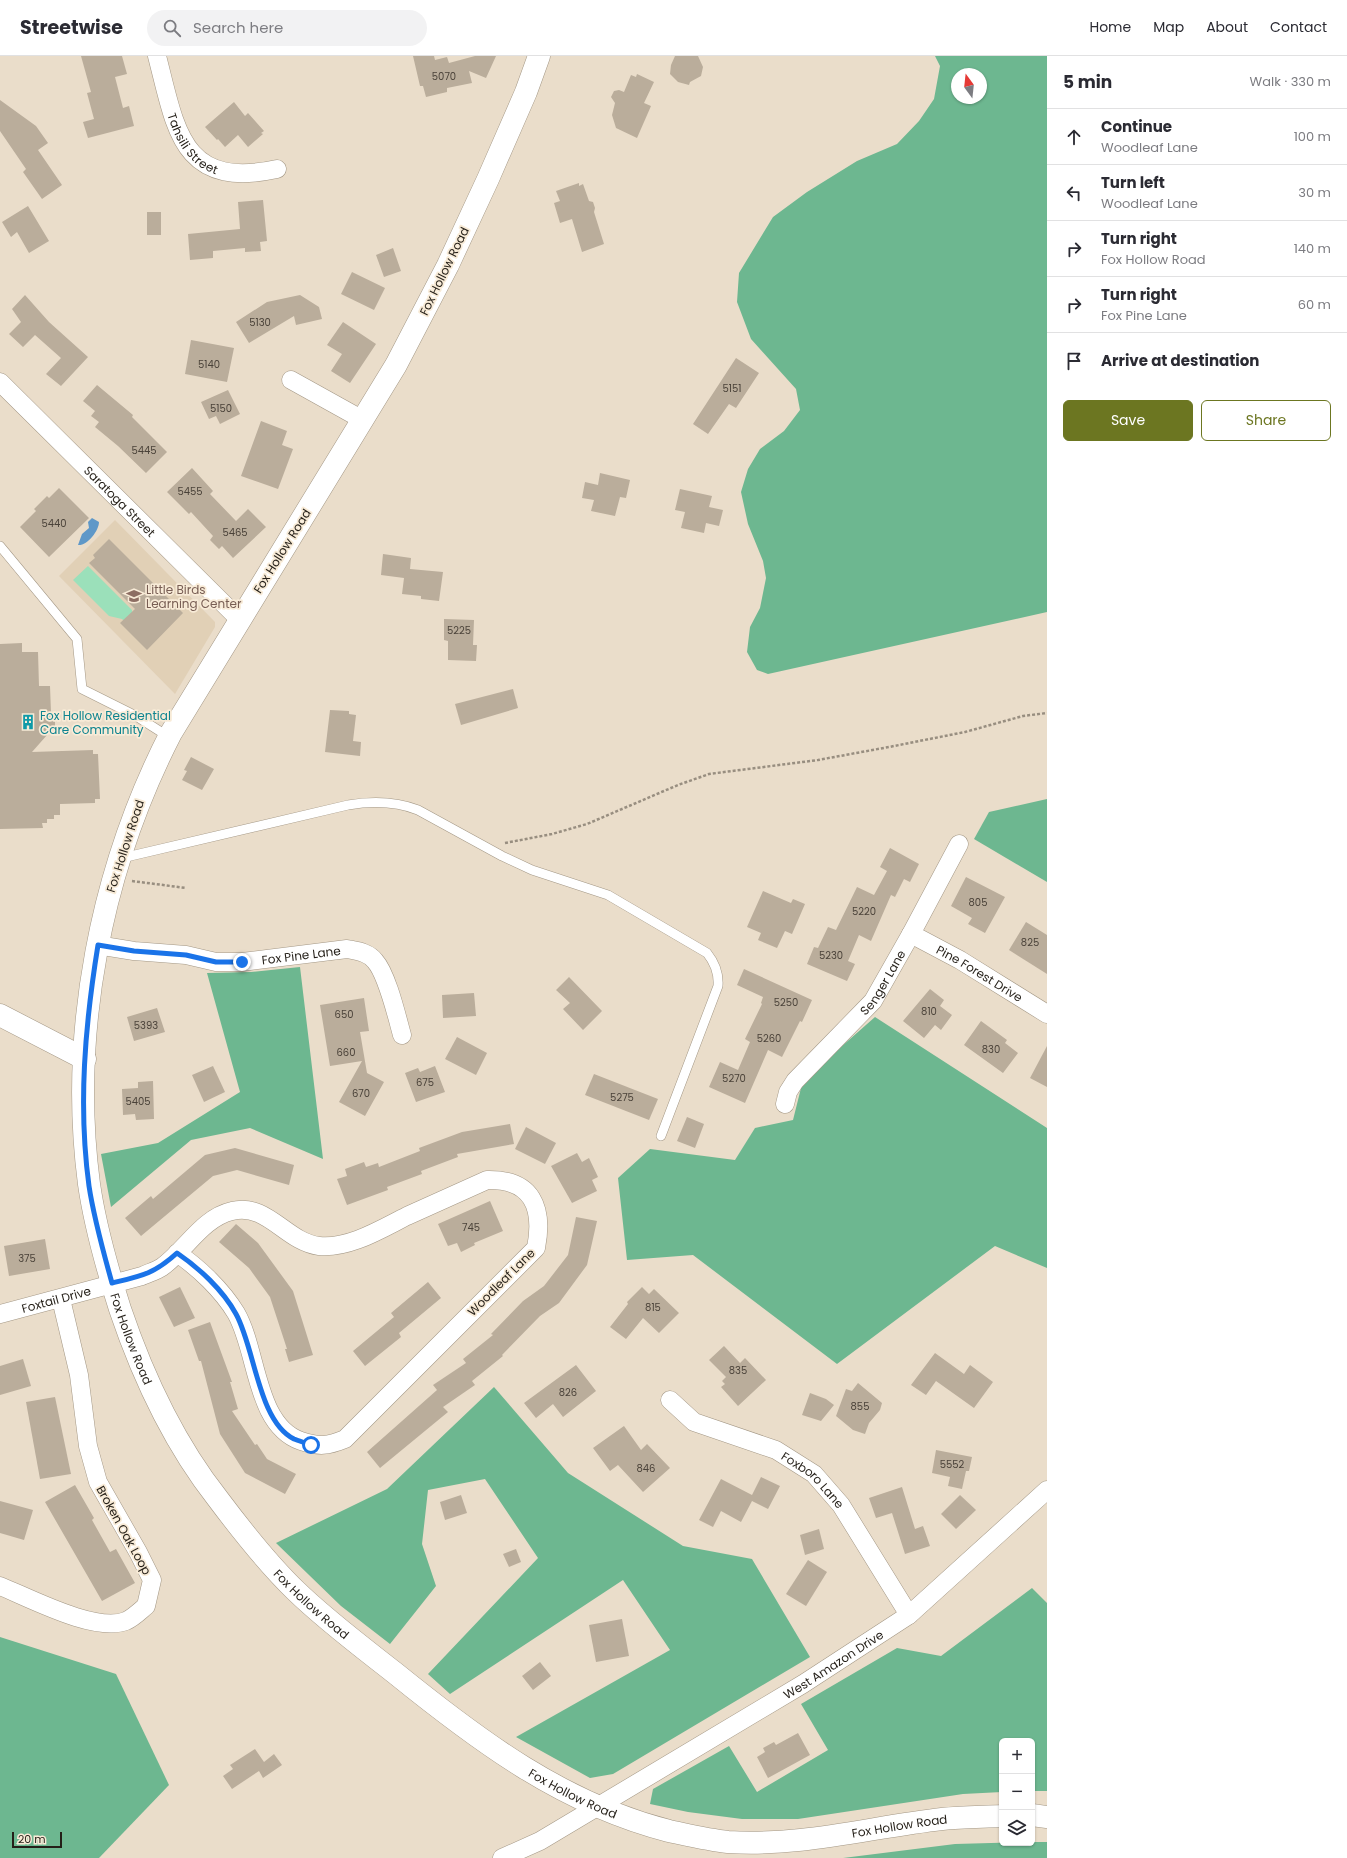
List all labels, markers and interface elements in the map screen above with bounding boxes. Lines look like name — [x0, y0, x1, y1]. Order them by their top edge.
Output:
search box — [147, 10, 427, 46]
text: Streetwise — [20, 14, 123, 41]
icon: search — [161, 17, 183, 39]
text: Search here — [193, 17, 283, 38]
text: Home — [1089, 17, 1131, 37]
text: Map — [1153, 17, 1184, 37]
text: About — [1206, 17, 1248, 37]
text: Contact — [1270, 17, 1327, 37]
north arrow — [951, 68, 987, 104]
house number: 5070 — [432, 69, 456, 84]
text: 5 min — [1063, 70, 1112, 94]
text: Walk · 330 m — [1250, 72, 1331, 91]
street label: Tahsili Street — [164, 110, 221, 178]
text: Continue — [1101, 116, 1172, 137]
icon: ahead — [1063, 126, 1085, 148]
text: 100 m — [1294, 127, 1331, 146]
text: Woodleaf Lane — [1101, 138, 1198, 157]
text: Turn left — [1101, 172, 1165, 193]
icon: left — [1063, 182, 1085, 204]
text: 30 m — [1298, 183, 1331, 202]
text: Woodleaf Lane — [1101, 194, 1198, 213]
street label: Fox Hollow Road — [415, 224, 473, 318]
text: Turn right — [1101, 228, 1177, 249]
icon: right — [1063, 238, 1085, 260]
text: 140 m — [1294, 239, 1331, 258]
text: Fox Hollow Road — [1101, 250, 1206, 269]
text: Turn right — [1101, 284, 1177, 305]
icon: right — [1063, 294, 1085, 316]
text: 60 m — [1298, 295, 1331, 314]
text: Fox Pine Lane — [1101, 306, 1187, 325]
house number: 5130 — [249, 315, 271, 330]
icon: arrive — [1063, 350, 1085, 372]
text: Arrive at destination — [1101, 350, 1259, 371]
house number: 5140 — [198, 357, 220, 372]
house number: 5151 — [723, 381, 741, 396]
button: Save — [1063, 400, 1193, 441]
button: Share — [1201, 400, 1331, 441]
house number: 5150 — [210, 401, 232, 416]
house number: 5445 — [131, 443, 157, 458]
street label: Saratoga Street — [80, 462, 160, 540]
house number: 5455 — [177, 484, 203, 499]
street label: Fox Hollow Road — [249, 506, 315, 596]
house number: 5440 — [41, 516, 67, 531]
house number: 5465 — [222, 525, 248, 540]
place label: Little Birds Learning Center — [146, 581, 242, 612]
school or university icon: Little Birds Learning Center — [125, 587, 143, 605]
house number: 5225 — [447, 623, 471, 638]
place label: Fox Hollow Residential Care Community — [40, 707, 171, 738]
building icon: Fox Hollow Residential Care Community — [19, 713, 37, 731]
street label: Fox Hollow Road — [102, 797, 148, 895]
house number: 805 — [969, 895, 987, 910]
house number: 5220 — [852, 904, 876, 919]
house number: 825 — [1021, 935, 1039, 950]
street label: Fox Pine Lane — [261, 941, 342, 968]
street label: Pine Forest Drive — [934, 941, 1026, 1005]
street label: Senger Lane — [856, 947, 909, 1018]
house number: 5230 — [819, 948, 843, 963]
route end — [233, 953, 251, 971]
house number: 5250 — [774, 995, 798, 1010]
house number: 810 — [921, 1004, 937, 1019]
house number: 650 — [335, 1007, 353, 1022]
house number: 5393 — [134, 1018, 158, 1033]
house number: 5260 — [757, 1031, 781, 1046]
house number: 830 — [982, 1042, 1000, 1057]
house number: 660 — [337, 1045, 355, 1060]
house number: 5270 — [722, 1071, 746, 1086]
house number: 675 — [416, 1075, 434, 1090]
house number: 670 — [352, 1086, 370, 1101]
house number: 5275 — [610, 1090, 634, 1105]
house number: 5405 — [125, 1094, 151, 1109]
house number: 745 — [462, 1220, 480, 1235]
street label: Woodleaf Lane — [463, 1244, 539, 1320]
house number: 375 — [18, 1251, 36, 1266]
street label: Foxtail Drive — [19, 1282, 93, 1316]
street label: Fox Hollow Road — [107, 1291, 157, 1387]
house number: 815 — [645, 1300, 661, 1315]
house number: 835 — [729, 1363, 747, 1378]
house number: 826 — [559, 1385, 577, 1400]
house number: 855 — [851, 1399, 869, 1414]
route start — [302, 1436, 320, 1454]
street label: Foxboro Lane — [778, 1447, 848, 1512]
house number: 5552 — [940, 1457, 965, 1472]
house number: 846 — [637, 1461, 655, 1476]
street label: Broken Oak Loop — [92, 1482, 156, 1578]
street label: Fox Hollow Road — [270, 1565, 353, 1642]
street label: West Amazon Drive — [780, 1626, 886, 1702]
map controls — [999, 1738, 1035, 1846]
button: + — [999, 1738, 1035, 1774]
street label: Fox Hollow Road — [526, 1764, 620, 1822]
button: − — [999, 1774, 1035, 1810]
street label: Fox Hollow Road — [850, 1810, 948, 1841]
button: layers — [999, 1810, 1035, 1846]
scale bar — [12, 1830, 62, 1849]
text: 20 m — [18, 1831, 46, 1847]

